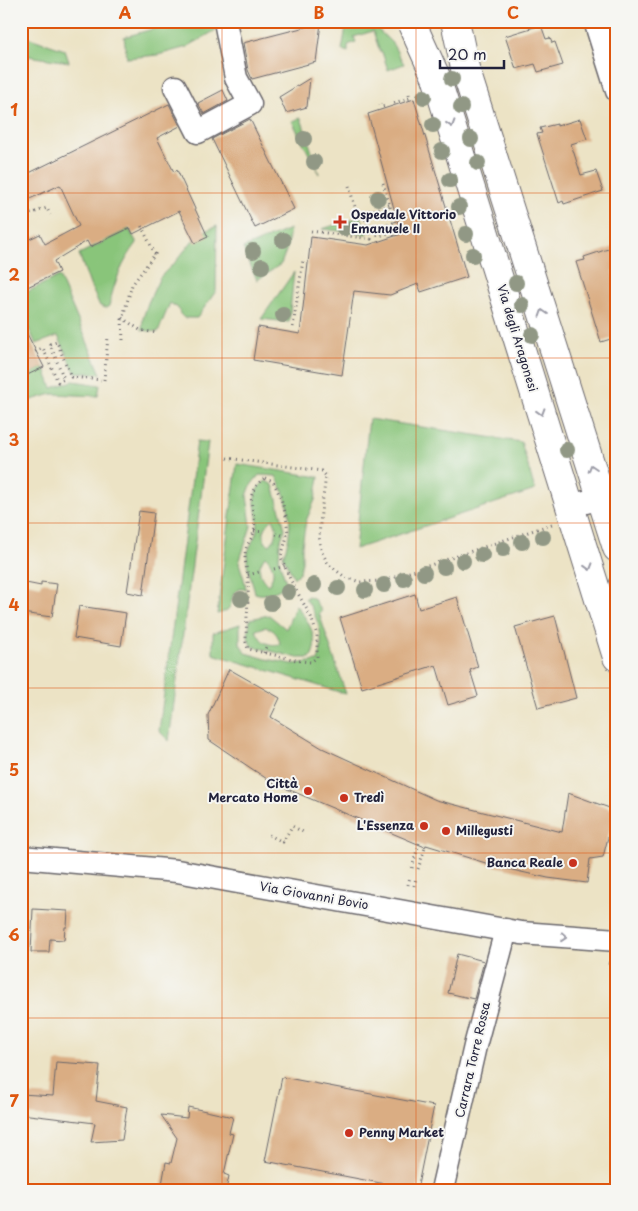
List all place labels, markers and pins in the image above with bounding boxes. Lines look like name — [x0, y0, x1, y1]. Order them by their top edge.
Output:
place label: Ospedale Vittorio Emanuele II — [351, 205, 456, 237]
marker: Ospedale Vittorio Emanuele II — [333, 215, 347, 229]
place label: Città Mercato Home — [208, 774, 298, 806]
marker: Città Mercato Home — [302, 785, 314, 797]
place label: Tredì — [354, 788, 384, 806]
marker: Tredì — [338, 792, 350, 804]
place label: L'Essenza — [357, 816, 414, 834]
marker: L'Essenza — [418, 820, 430, 832]
place label: Millegusti — [456, 821, 513, 839]
marker: Millegusti — [440, 825, 452, 837]
place label: Banca Reale — [487, 853, 563, 871]
marker: Banca Reale — [567, 857, 579, 869]
place label: Penny Market — [359, 1123, 444, 1141]
marker: Penny Market — [343, 1127, 355, 1139]

